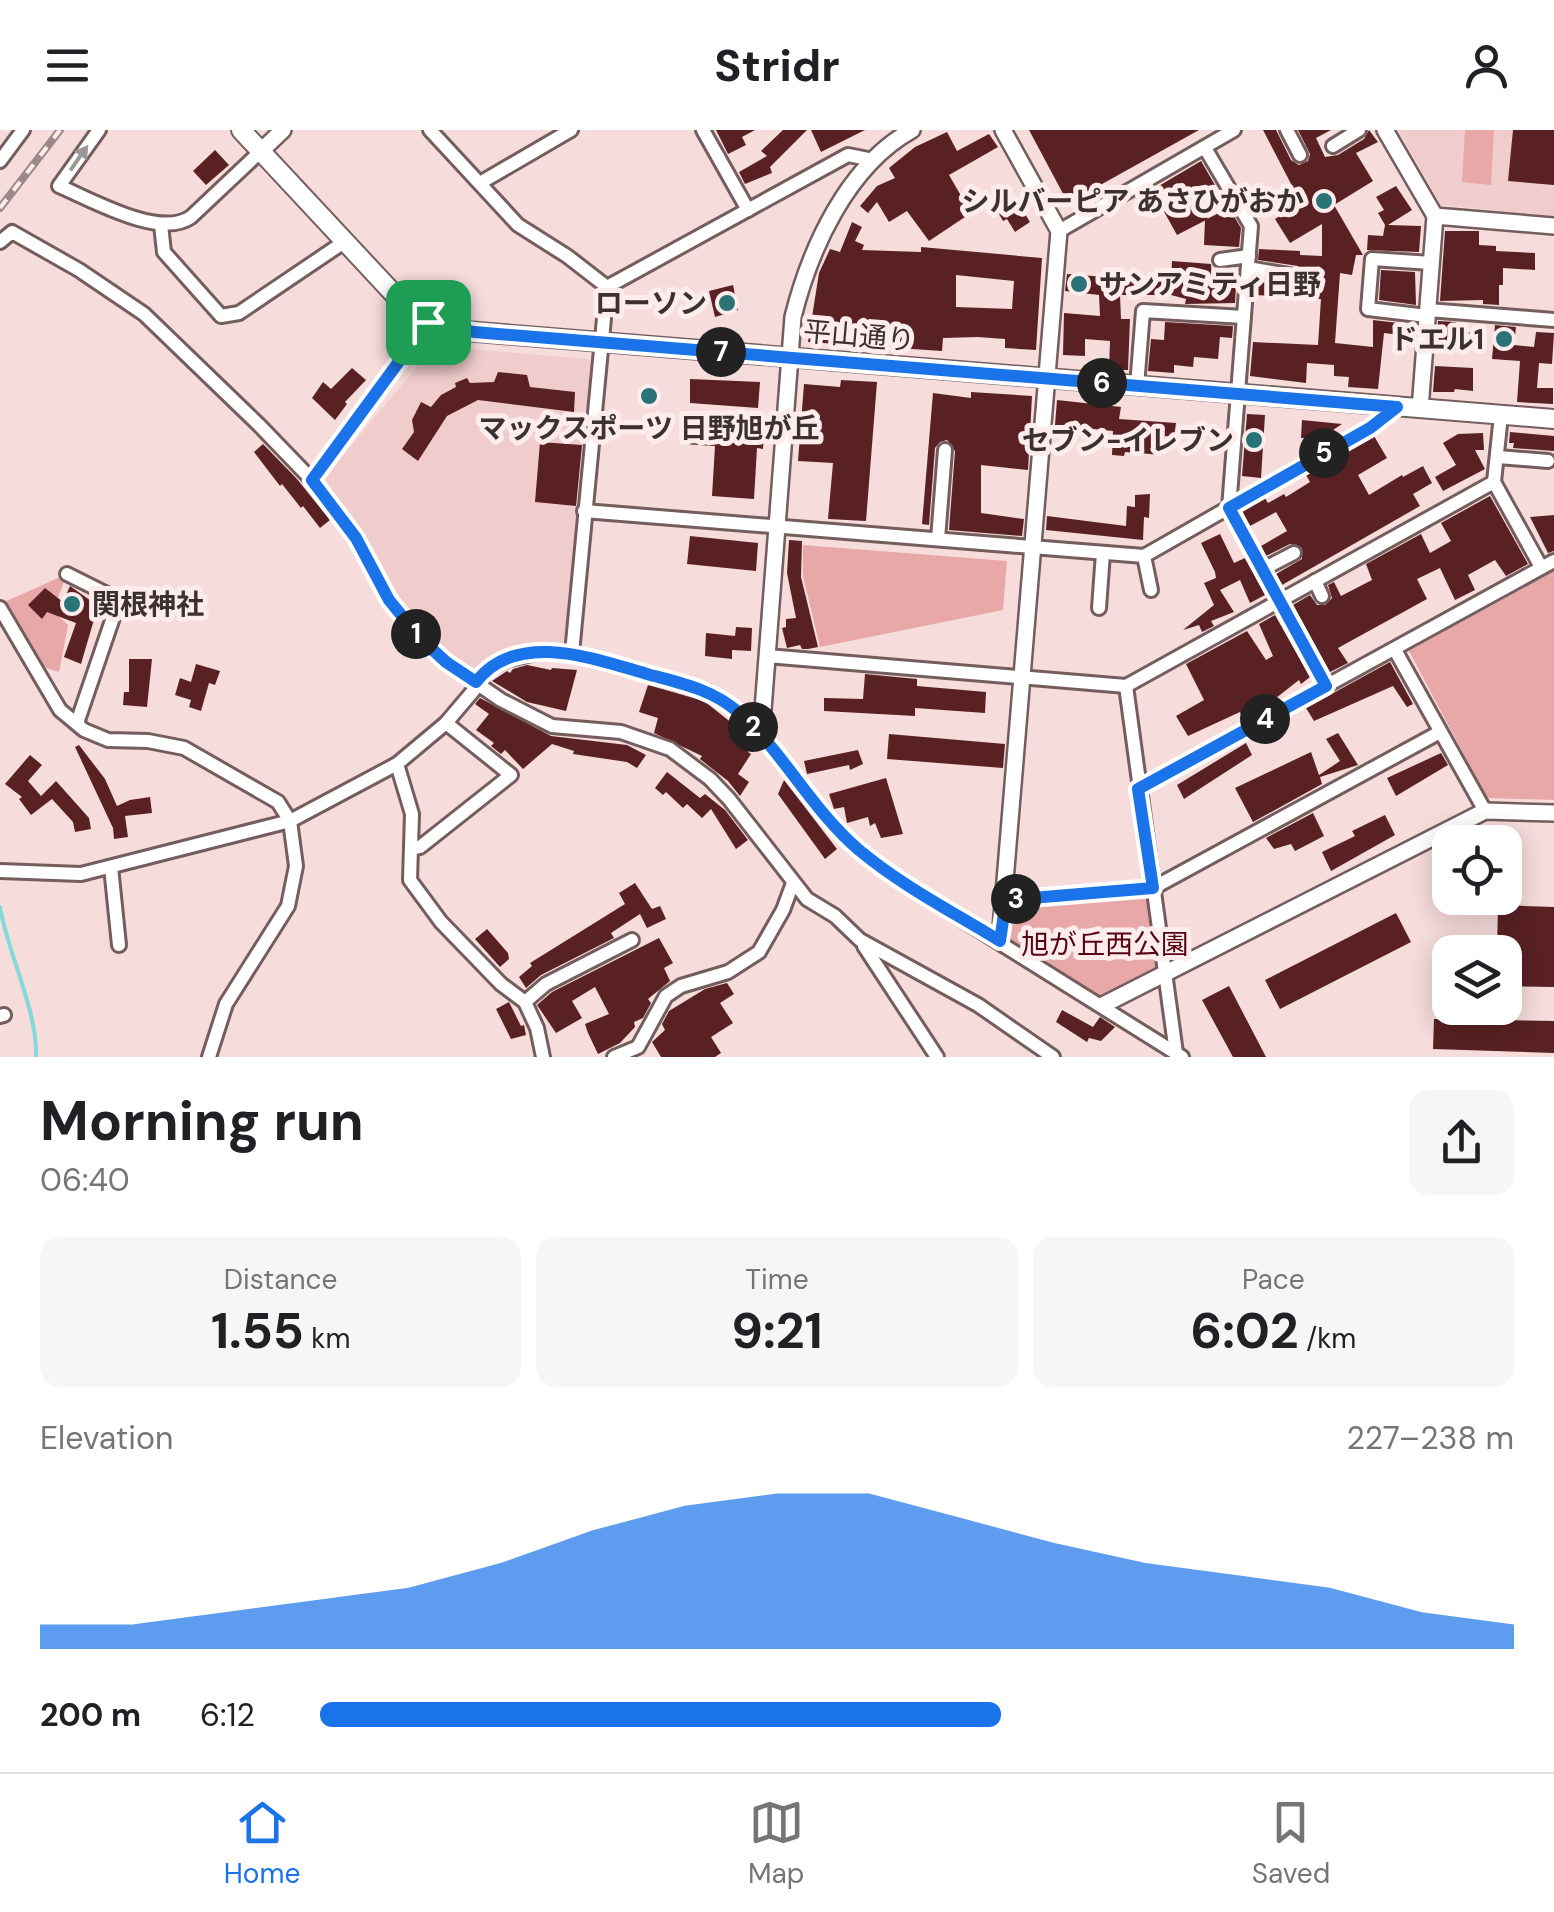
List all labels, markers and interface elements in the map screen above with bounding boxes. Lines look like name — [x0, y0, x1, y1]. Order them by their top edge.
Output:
text: Stridr — [714, 36, 840, 95]
icon: menu — [40, 38, 95, 93]
icon: person — [1459, 38, 1514, 93]
one-way arrow — [69, 145, 88, 171]
place label: シルバーピア あさひがおか — [961, 183, 1304, 220]
marker: シルバーピア あさひがおか — [1313, 190, 1335, 212]
place label: サンアミティ日野 — [1099, 266, 1321, 303]
marker: サンアミティ日野 — [1068, 273, 1090, 295]
pin — [386, 280, 471, 365]
place label: ローソン — [595, 285, 707, 322]
marker: ローソン — [716, 292, 738, 314]
icon: arrive — [401, 295, 456, 350]
street label: 平山通り — [802, 313, 916, 359]
place label: ドエル1 — [1390, 321, 1484, 358]
pin: 7 — [696, 327, 746, 377]
marker: ドエル1 — [1493, 328, 1515, 350]
text: 7 — [713, 333, 729, 370]
pin: 6 — [1077, 358, 1127, 408]
text: 6 — [1093, 364, 1111, 401]
marker: マックスポーツ 日野旭が丘 — [638, 385, 660, 407]
place label: マックスポーツ 日野旭が丘 — [478, 410, 820, 447]
place label: セブン-イレブン — [1022, 422, 1234, 459]
pin: 5 — [1299, 428, 1349, 478]
marker: セブン-イレブン — [1243, 429, 1265, 451]
text: 5 — [1315, 434, 1333, 471]
place label: 関根神社 — [92, 586, 204, 623]
marker: 関根神社 — [61, 593, 83, 615]
pin: 1 — [391, 609, 441, 659]
text: 1 — [411, 615, 421, 652]
pin: 4 — [1240, 694, 1290, 744]
text: 4 — [1256, 700, 1274, 737]
pin: 2 — [728, 702, 778, 752]
text: 2 — [745, 708, 761, 745]
map controls — [1432, 825, 1522, 1025]
button: locate — [1432, 825, 1522, 915]
pin: 3 — [991, 874, 1041, 924]
text: 3 — [1008, 880, 1024, 917]
park label: 旭が丘西公園 — [1021, 926, 1189, 963]
button: layers — [1432, 935, 1522, 1025]
text: Morning run — [40, 1085, 364, 1157]
button: share — [1409, 1090, 1514, 1195]
text: 06:40 — [40, 1159, 130, 1201]
text: Distance — [224, 1261, 337, 1298]
text: Time — [745, 1261, 809, 1298]
text: Pace — [1242, 1261, 1305, 1298]
text: 1.55 — [211, 1298, 304, 1364]
text: 9:21 — [731, 1298, 823, 1364]
text: 6:02 — [1190, 1298, 1299, 1364]
text: km — [304, 1320, 350, 1357]
text: /km — [1299, 1320, 1356, 1357]
text: Elevation — [40, 1417, 173, 1459]
text: 227–238 m — [1346, 1417, 1514, 1459]
text: 200 m — [40, 1694, 141, 1736]
text: 6:12 — [200, 1694, 255, 1736]
tab: Home — [224, 1795, 300, 1892]
tab: Map — [748, 1795, 804, 1892]
tab: Saved — [1252, 1795, 1330, 1892]

